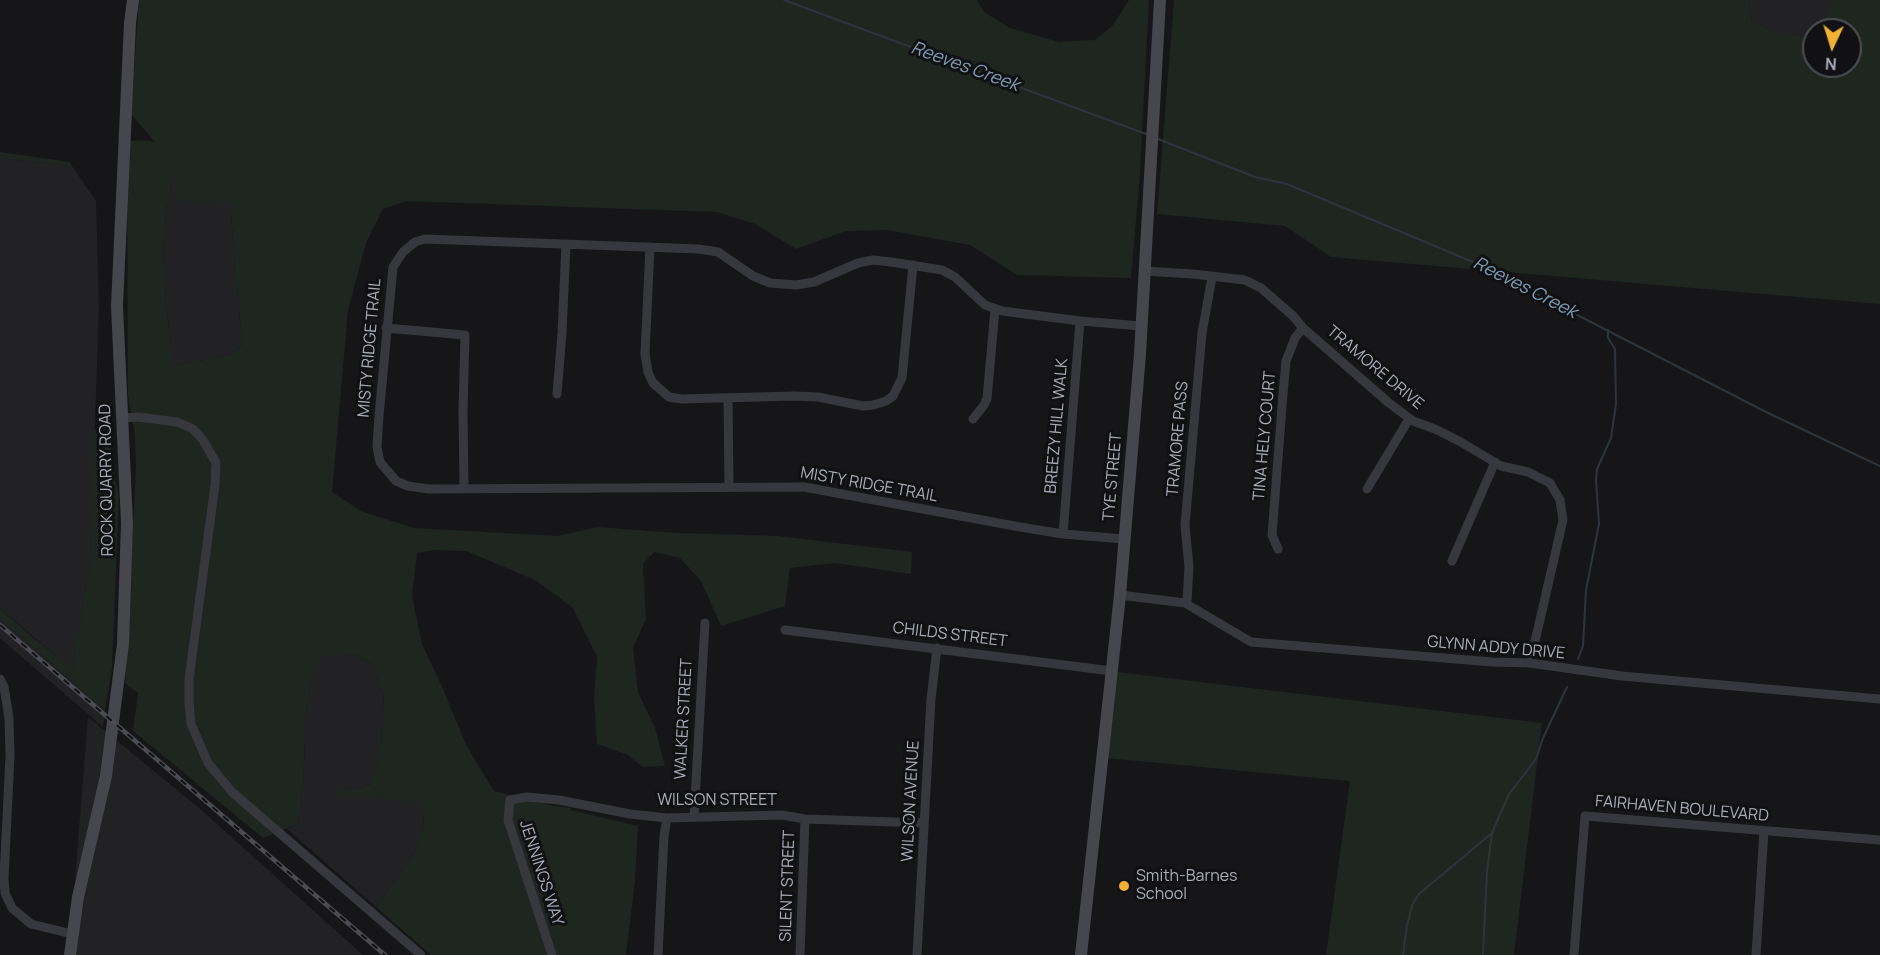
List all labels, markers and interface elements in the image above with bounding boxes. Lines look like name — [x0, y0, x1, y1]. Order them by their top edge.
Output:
north arrow — [1802, 18, 1862, 78]
water label: Reeves Creek — [908, 37, 1022, 97]
text: N — [1824, 53, 1837, 75]
water label: Reeves Creek — [1470, 253, 1580, 323]
street label: MISTY RIDGE TRAIL — [354, 278, 386, 418]
street label: TRAMORE DRIVE — [1323, 322, 1427, 414]
street label: BREEZY HILL WALK — [1042, 357, 1072, 495]
street label: TINA HELY COURT — [1250, 370, 1280, 502]
street label: TRAMORE PASS — [1163, 380, 1193, 498]
street label: ROCK QUARRY ROAD — [96, 404, 118, 556]
street label: TYE STREET — [1100, 432, 1126, 522]
street label: MISTY RIDGE TRAIL — [799, 463, 939, 507]
street label: CHILDS STREET — [892, 618, 1008, 652]
street label: GLYNN ADDY DRIVE — [1426, 632, 1566, 664]
street label: WALKER STREET — [671, 658, 697, 780]
street label: WILSON AVENUE — [898, 740, 924, 862]
street label: WILSON STREET — [657, 791, 777, 811]
street label: FAIRHAVEN BOULEVARD — [1594, 792, 1770, 826]
street label: JENNINGS WAY — [515, 818, 567, 928]
street label: SILENT STREET — [776, 830, 800, 942]
place label: Smith-Barnes School — [1136, 867, 1237, 905]
marker: Smith-Barnes School — [1117, 879, 1131, 893]

